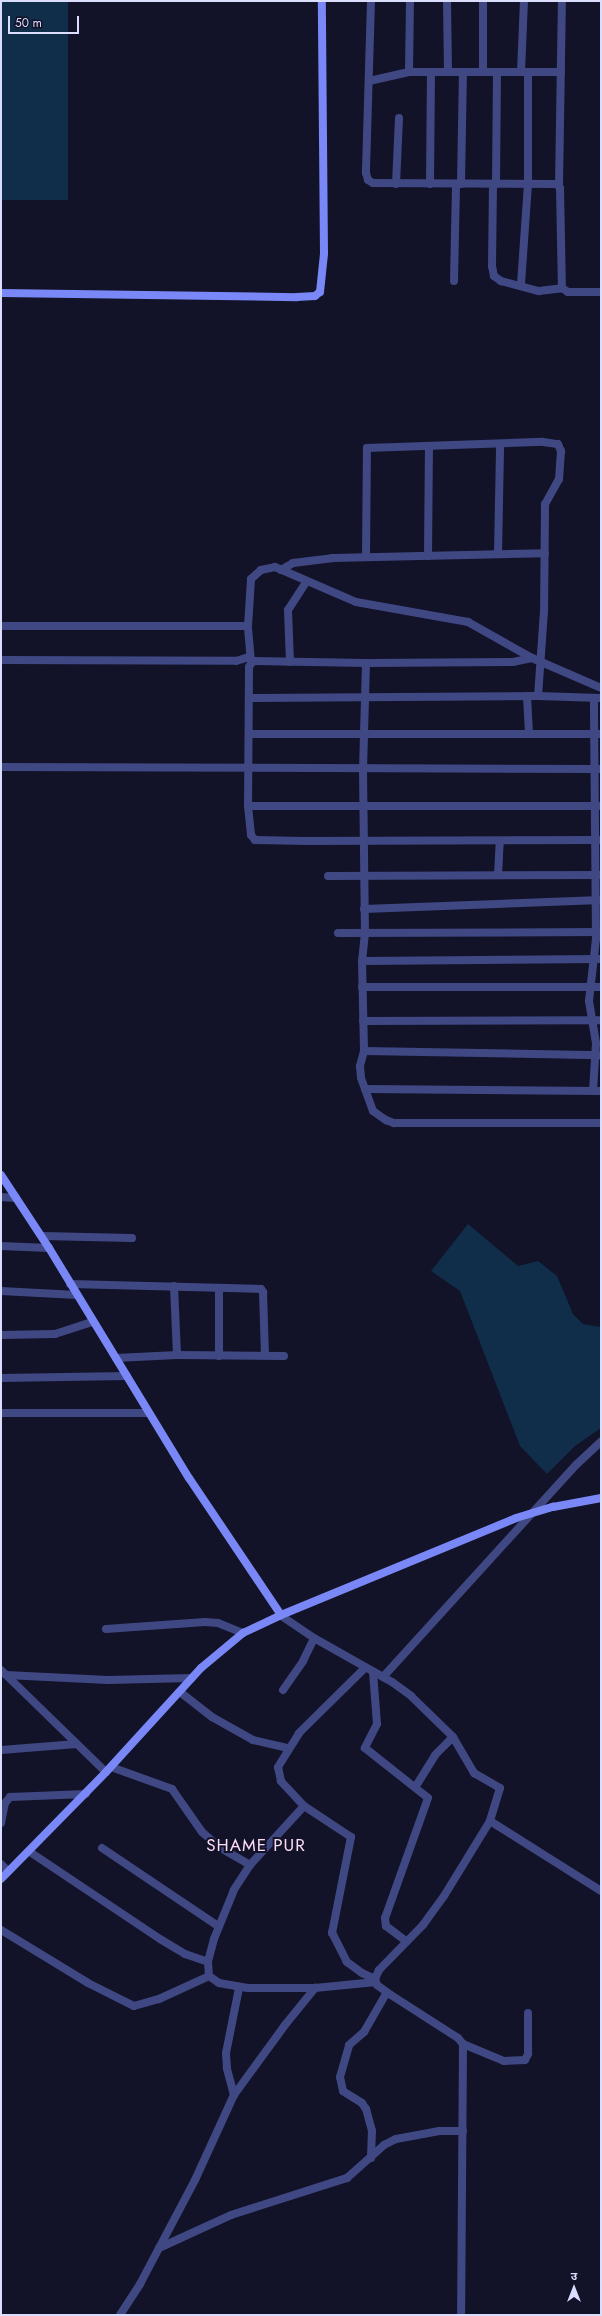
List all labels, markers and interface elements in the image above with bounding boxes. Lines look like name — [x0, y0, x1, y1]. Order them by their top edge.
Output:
scale bar — [10, 8, 81, 34]
text: 50 m — [15, 14, 42, 32]
district label: SHAME PUR — [206, 1836, 306, 1856]
north arrow — [554, 2268, 594, 2308]
text: उ — [571, 2268, 577, 2284]

